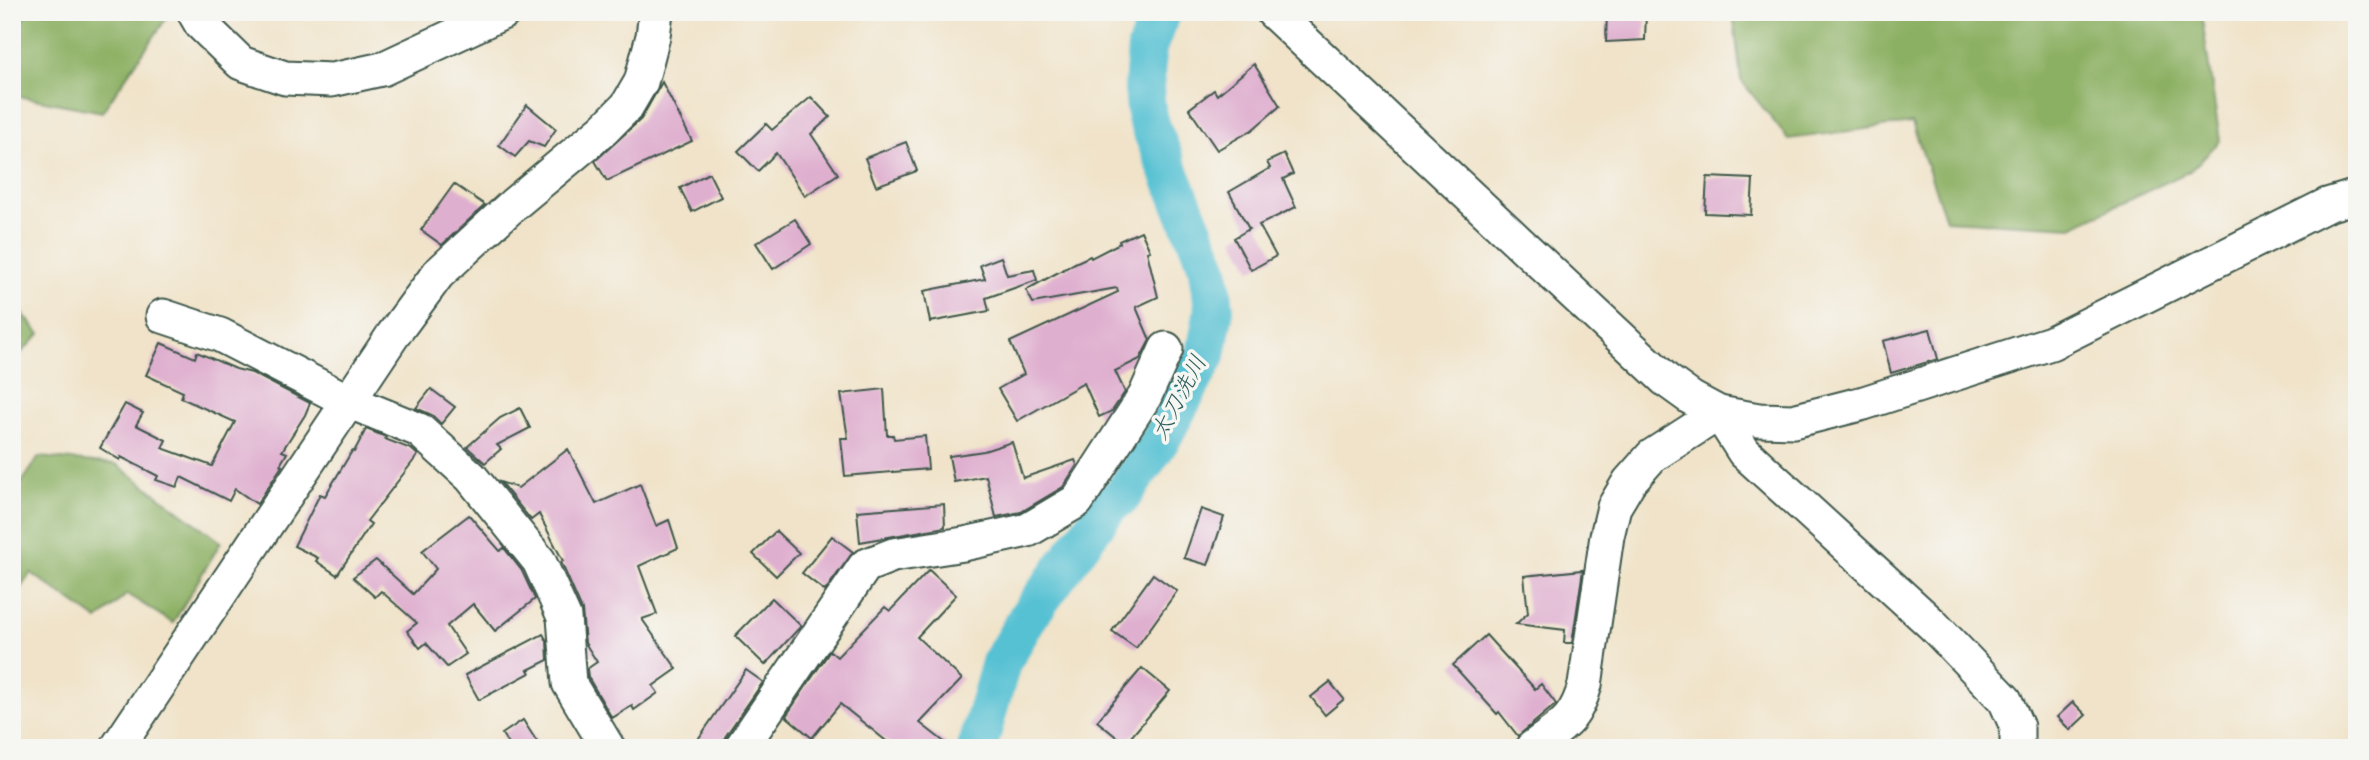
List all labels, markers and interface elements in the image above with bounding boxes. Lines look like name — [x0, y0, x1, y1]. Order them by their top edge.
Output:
water label: 太刀洗川 — [1143, 349, 1217, 447]

